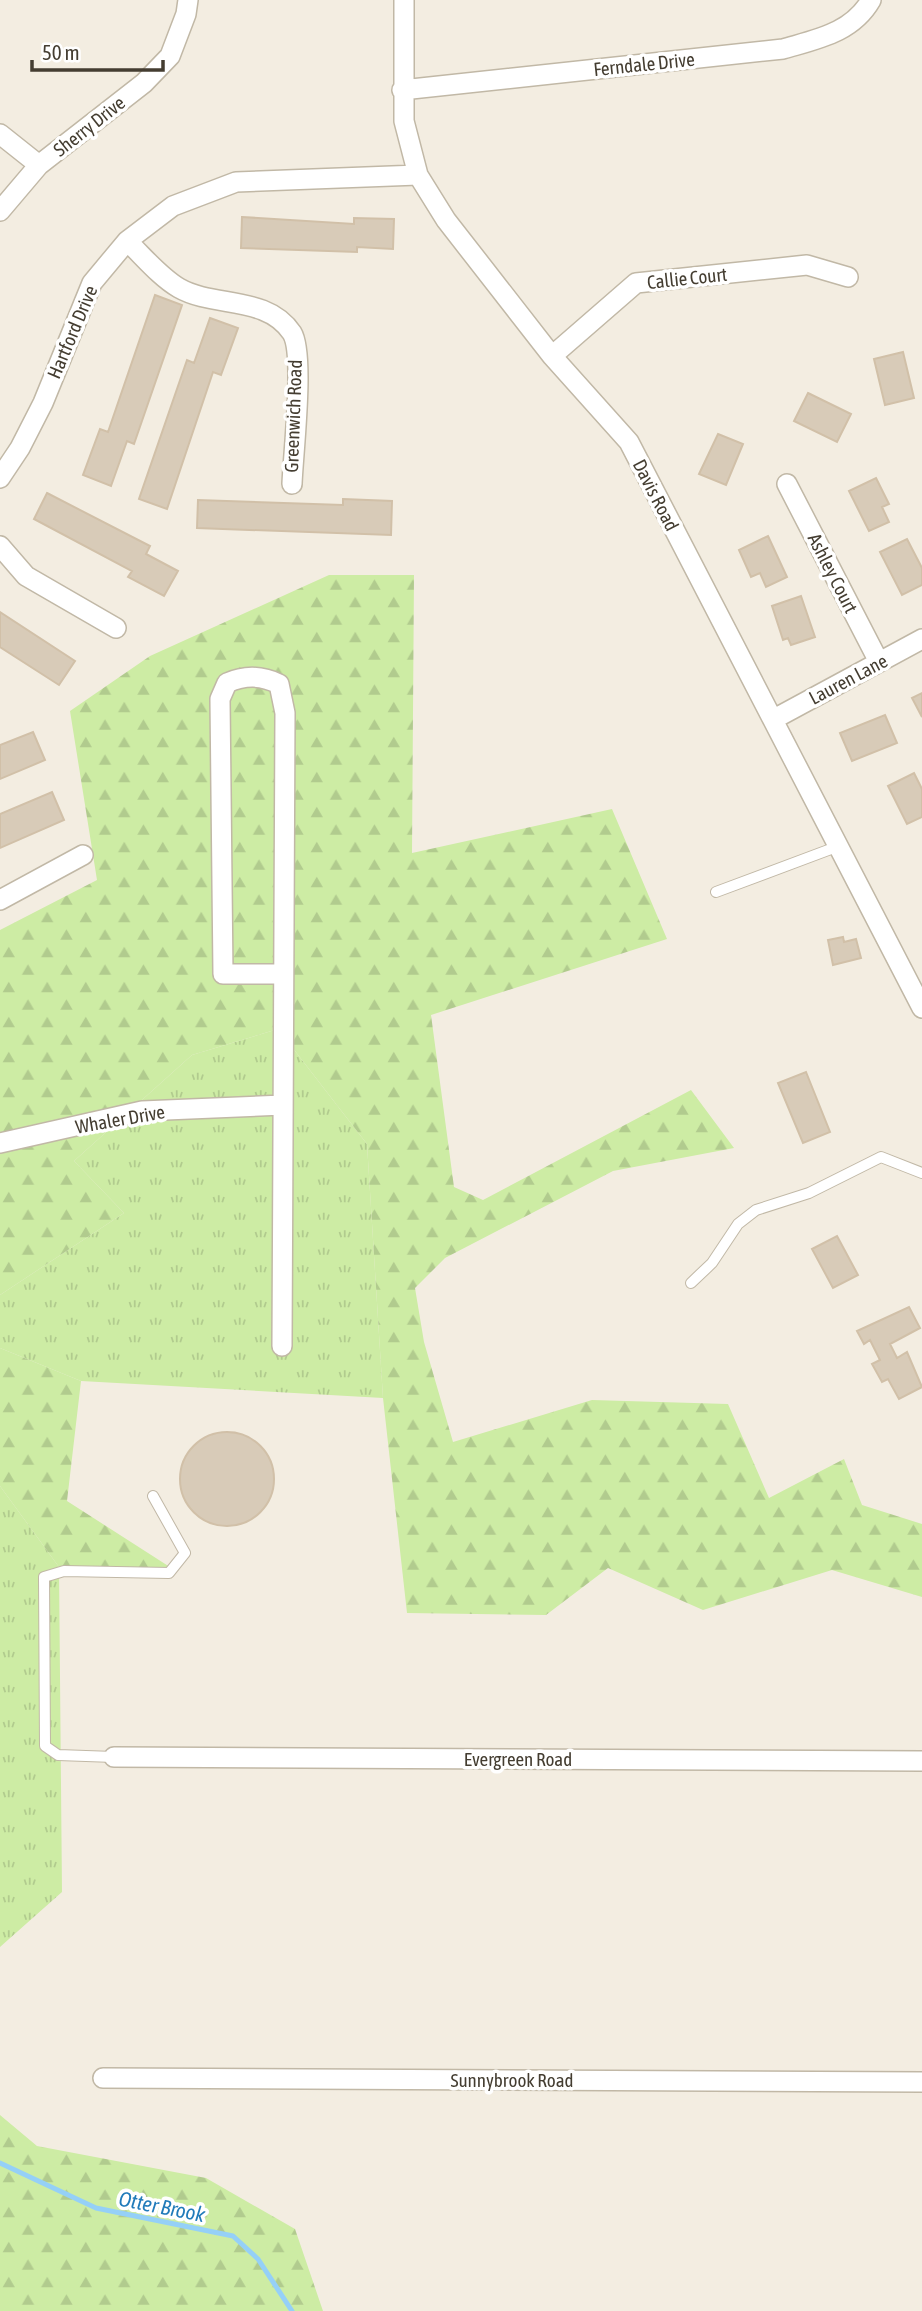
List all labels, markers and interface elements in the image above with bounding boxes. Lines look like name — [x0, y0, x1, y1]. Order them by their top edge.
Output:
scale bar — [32, 28, 163, 72]
text: 50 m — [42, 40, 80, 64]
street label: Ferndale Drive — [592, 48, 696, 80]
street label: Sherry Drive — [49, 91, 129, 161]
street label: Callie Court — [646, 263, 728, 293]
street label: Hartford Drive — [43, 282, 101, 382]
street label: Greenwich Road — [280, 359, 306, 473]
street label: Davis Road — [629, 456, 683, 534]
street label: Ashley Court — [804, 529, 862, 617]
street label: Lauren Lane — [805, 649, 891, 709]
street label: Whaler Drive — [74, 1100, 166, 1138]
street label: Evergreen Road — [464, 1748, 572, 1770]
street label: Sunnybrook Road — [450, 2069, 574, 2091]
water label: Otter Brook — [117, 2186, 208, 2226]

